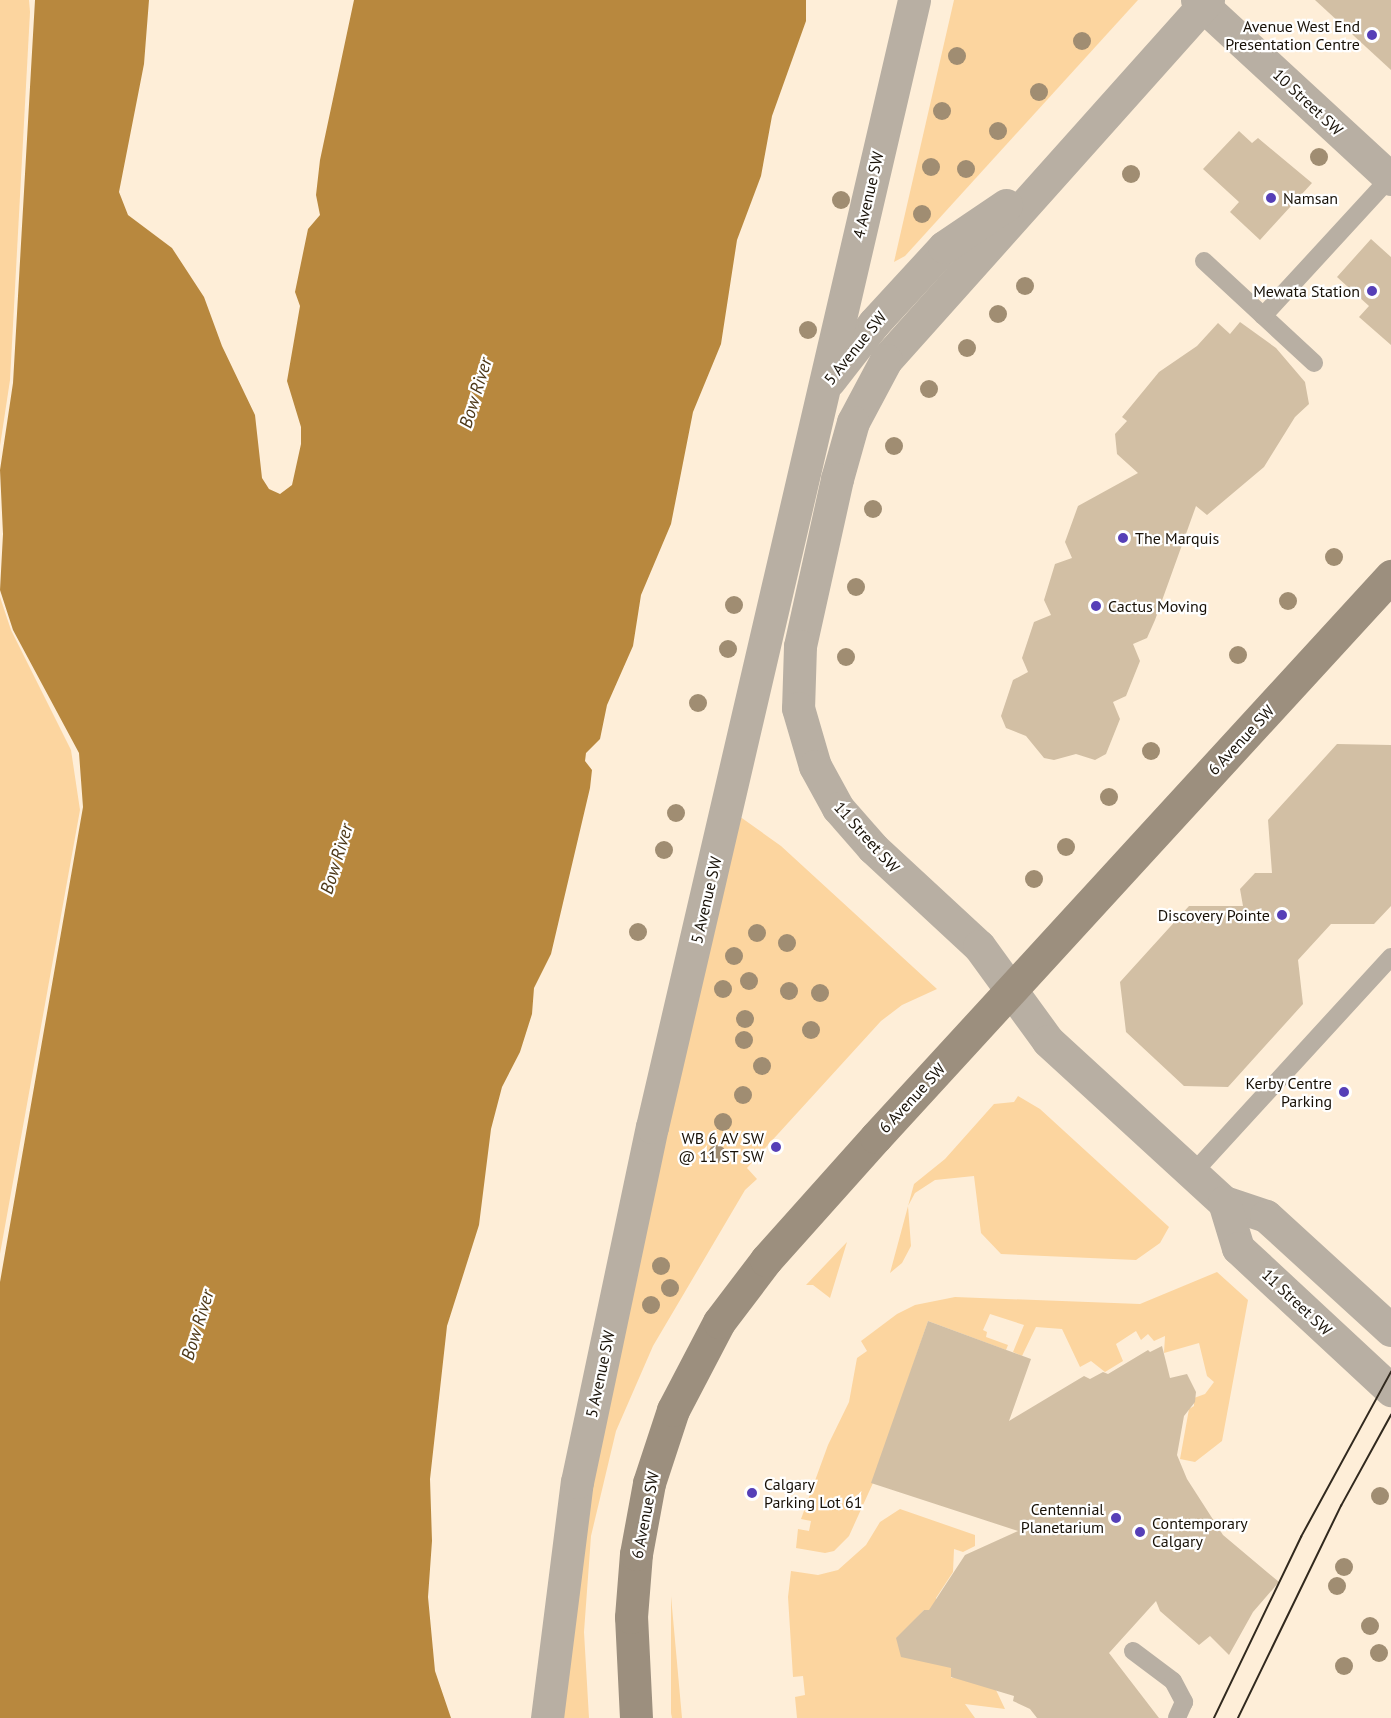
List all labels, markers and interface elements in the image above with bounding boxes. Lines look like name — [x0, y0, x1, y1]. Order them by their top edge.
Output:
place label: Avenue West End Presentation Centre — [1225, 16, 1360, 54]
marker: Avenue West End Presentation Centre — [1365, 28, 1379, 42]
street label: 10 Street SW — [1269, 65, 1347, 139]
street label: 4 Avenue SW — [849, 149, 887, 241]
place label: Namsan — [1283, 188, 1338, 208]
marker: Namsan — [1264, 191, 1278, 205]
place label: Mewata Station — [1253, 281, 1360, 301]
marker: Mewata Station — [1365, 284, 1379, 298]
street label: 5 Avenue SW — [820, 307, 890, 389]
water label: Bow River — [455, 355, 497, 431]
place label: The Marquis — [1135, 528, 1219, 548]
marker: The Marquis — [1116, 531, 1130, 545]
place label: Cactus Moving — [1108, 596, 1207, 616]
marker: Cactus Moving — [1089, 599, 1103, 613]
street label: 6 Avenue SW — [1204, 701, 1278, 779]
street label: 11 Street SW — [830, 798, 904, 876]
water label: Bow River — [316, 821, 358, 897]
street label: 5 Avenue SW — [687, 854, 725, 946]
place label: Discovery Pointe — [1157, 905, 1270, 925]
marker: Discovery Pointe — [1275, 908, 1289, 922]
street label: 6 Avenue SW — [875, 1059, 949, 1137]
place label: Kerby Centre Parking — [1245, 1073, 1332, 1111]
marker: Kerby Centre Parking — [1337, 1085, 1351, 1099]
place label: WB 6 AV SW @ 11 ST SW — [678, 1128, 764, 1166]
marker: WB 6 AV SW @ 11 ST SW — [769, 1140, 783, 1154]
street label: 11 Street SW — [1258, 1265, 1336, 1339]
water label: Bow River — [177, 1287, 219, 1363]
street label: 5 Avenue SW — [581, 1328, 619, 1420]
street label: 6 Avenue SW — [627, 1469, 663, 1561]
place label: Calgary Parking Lot 61 — [764, 1474, 862, 1512]
marker: Calgary Parking Lot 61 — [745, 1486, 759, 1500]
place label: Centennial Planetarium — [1021, 1499, 1104, 1537]
marker: Centennial Planetarium — [1109, 1511, 1123, 1525]
place label: Contemporary Calgary — [1152, 1513, 1248, 1551]
marker: Contemporary Calgary — [1133, 1525, 1147, 1539]

